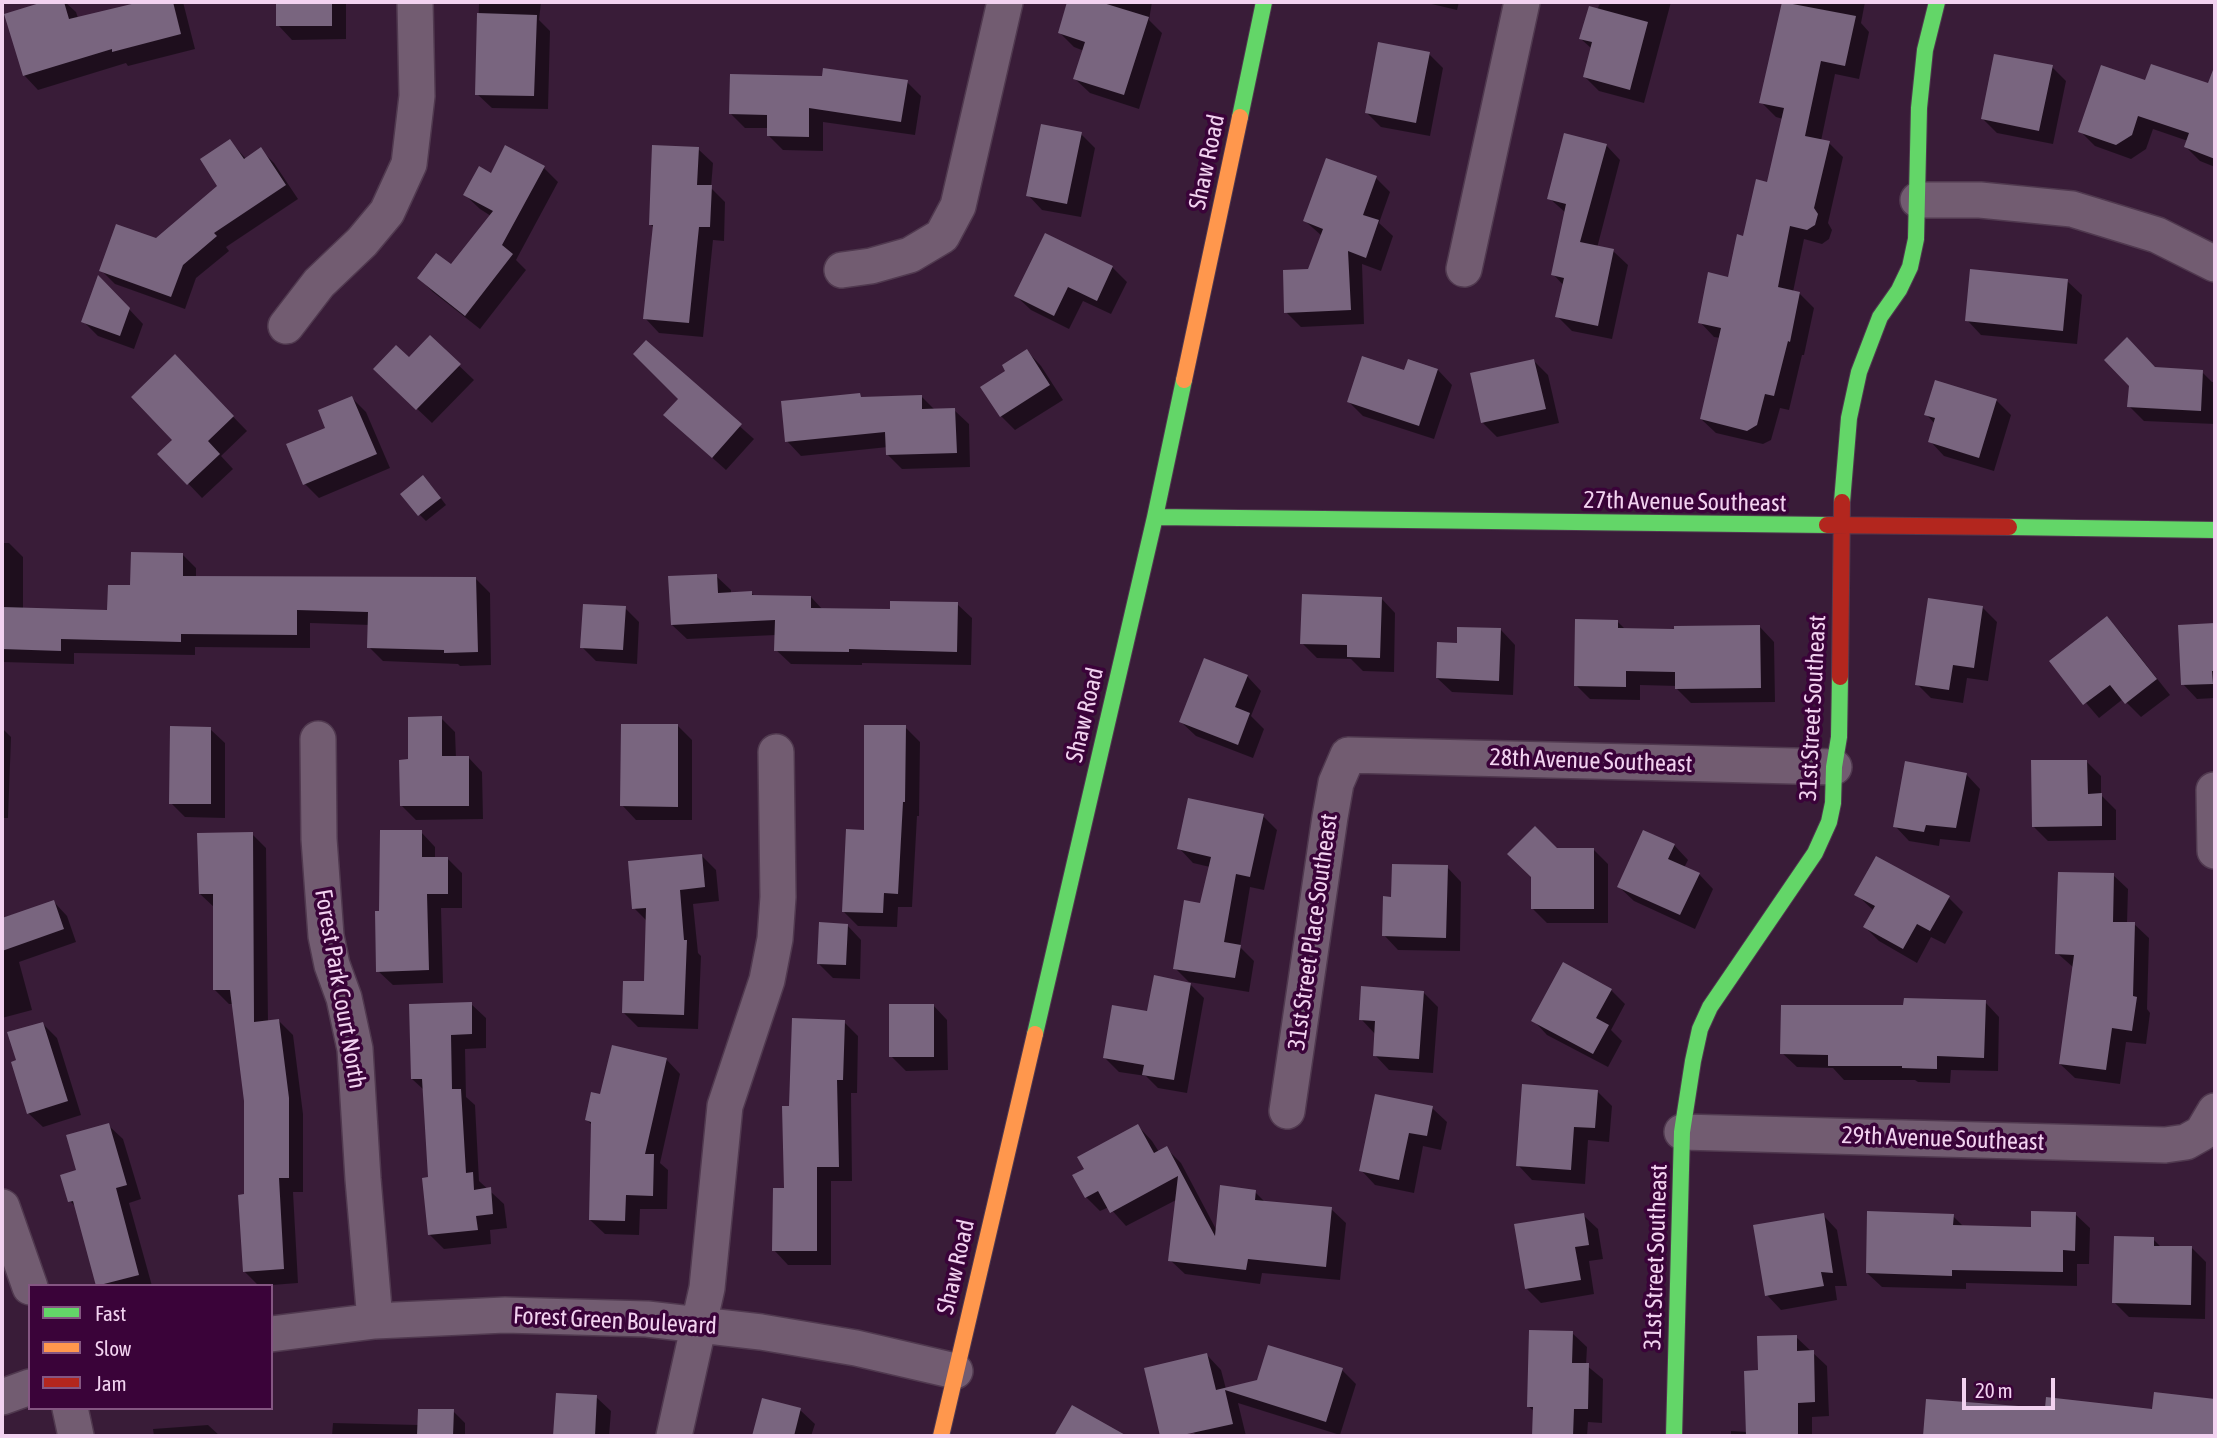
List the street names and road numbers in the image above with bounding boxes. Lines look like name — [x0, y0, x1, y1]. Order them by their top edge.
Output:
street label: Shaw Road — [1183, 112, 1231, 212]
street label: 27th Avenue Southeast — [1583, 486, 1787, 518]
street label: 31st Street Southeast — [1794, 614, 1832, 802]
street label: Shaw Road — [1060, 665, 1110, 765]
street label: 28th Avenue Southeast — [1489, 743, 1693, 779]
street label: 31st Street Place Southeast — [1282, 812, 1344, 1052]
street label: Forest Park Court North — [308, 887, 372, 1091]
street label: 29th Avenue Southeast — [1841, 1121, 2045, 1157]
street label: 31st Street Southeast — [1638, 1163, 1674, 1351]
street label: Shaw Road — [931, 1217, 981, 1317]
street label: Forest Green Boulevard — [512, 1301, 718, 1341]

